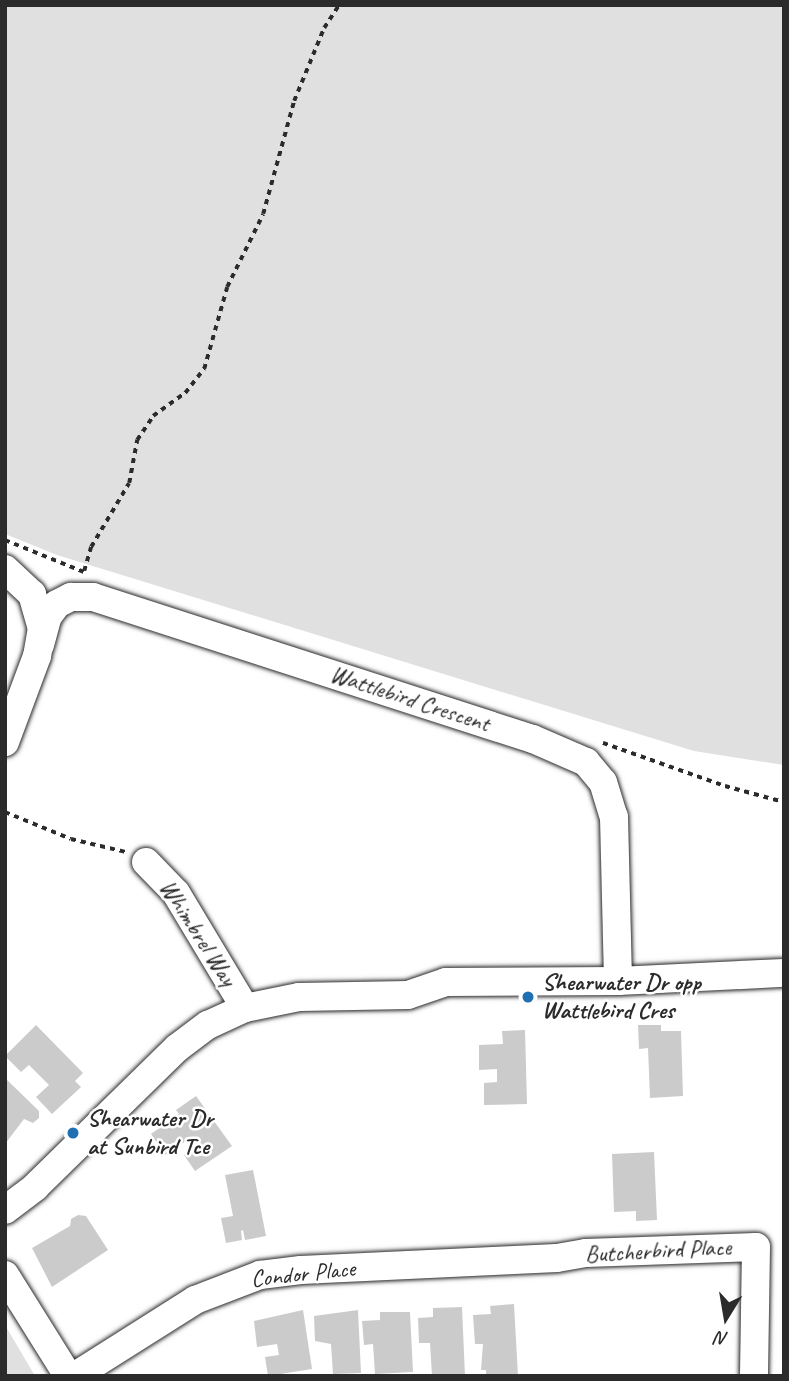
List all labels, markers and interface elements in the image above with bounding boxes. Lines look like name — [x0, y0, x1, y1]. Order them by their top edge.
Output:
street label: Wattlebird Crescent — [327, 660, 493, 738]
street label: Whimbrel Way — [153, 875, 243, 991]
place label: Shearwater Dr opp Wattlebird Cres — [542, 969, 701, 1025]
marker: Shearwater Dr opp Wattlebird Cres — [520, 989, 536, 1005]
place label: Shearwater Dr at Sunbird Tce — [87, 1105, 213, 1161]
marker: Shearwater Dr at Sunbird Tce — [65, 1125, 81, 1141]
street label: Butcherbird Place — [584, 1233, 732, 1269]
street label: Condor Place — [249, 1254, 357, 1294]
north arrow — [691, 1283, 761, 1353]
text: N — [714, 1326, 730, 1352]

